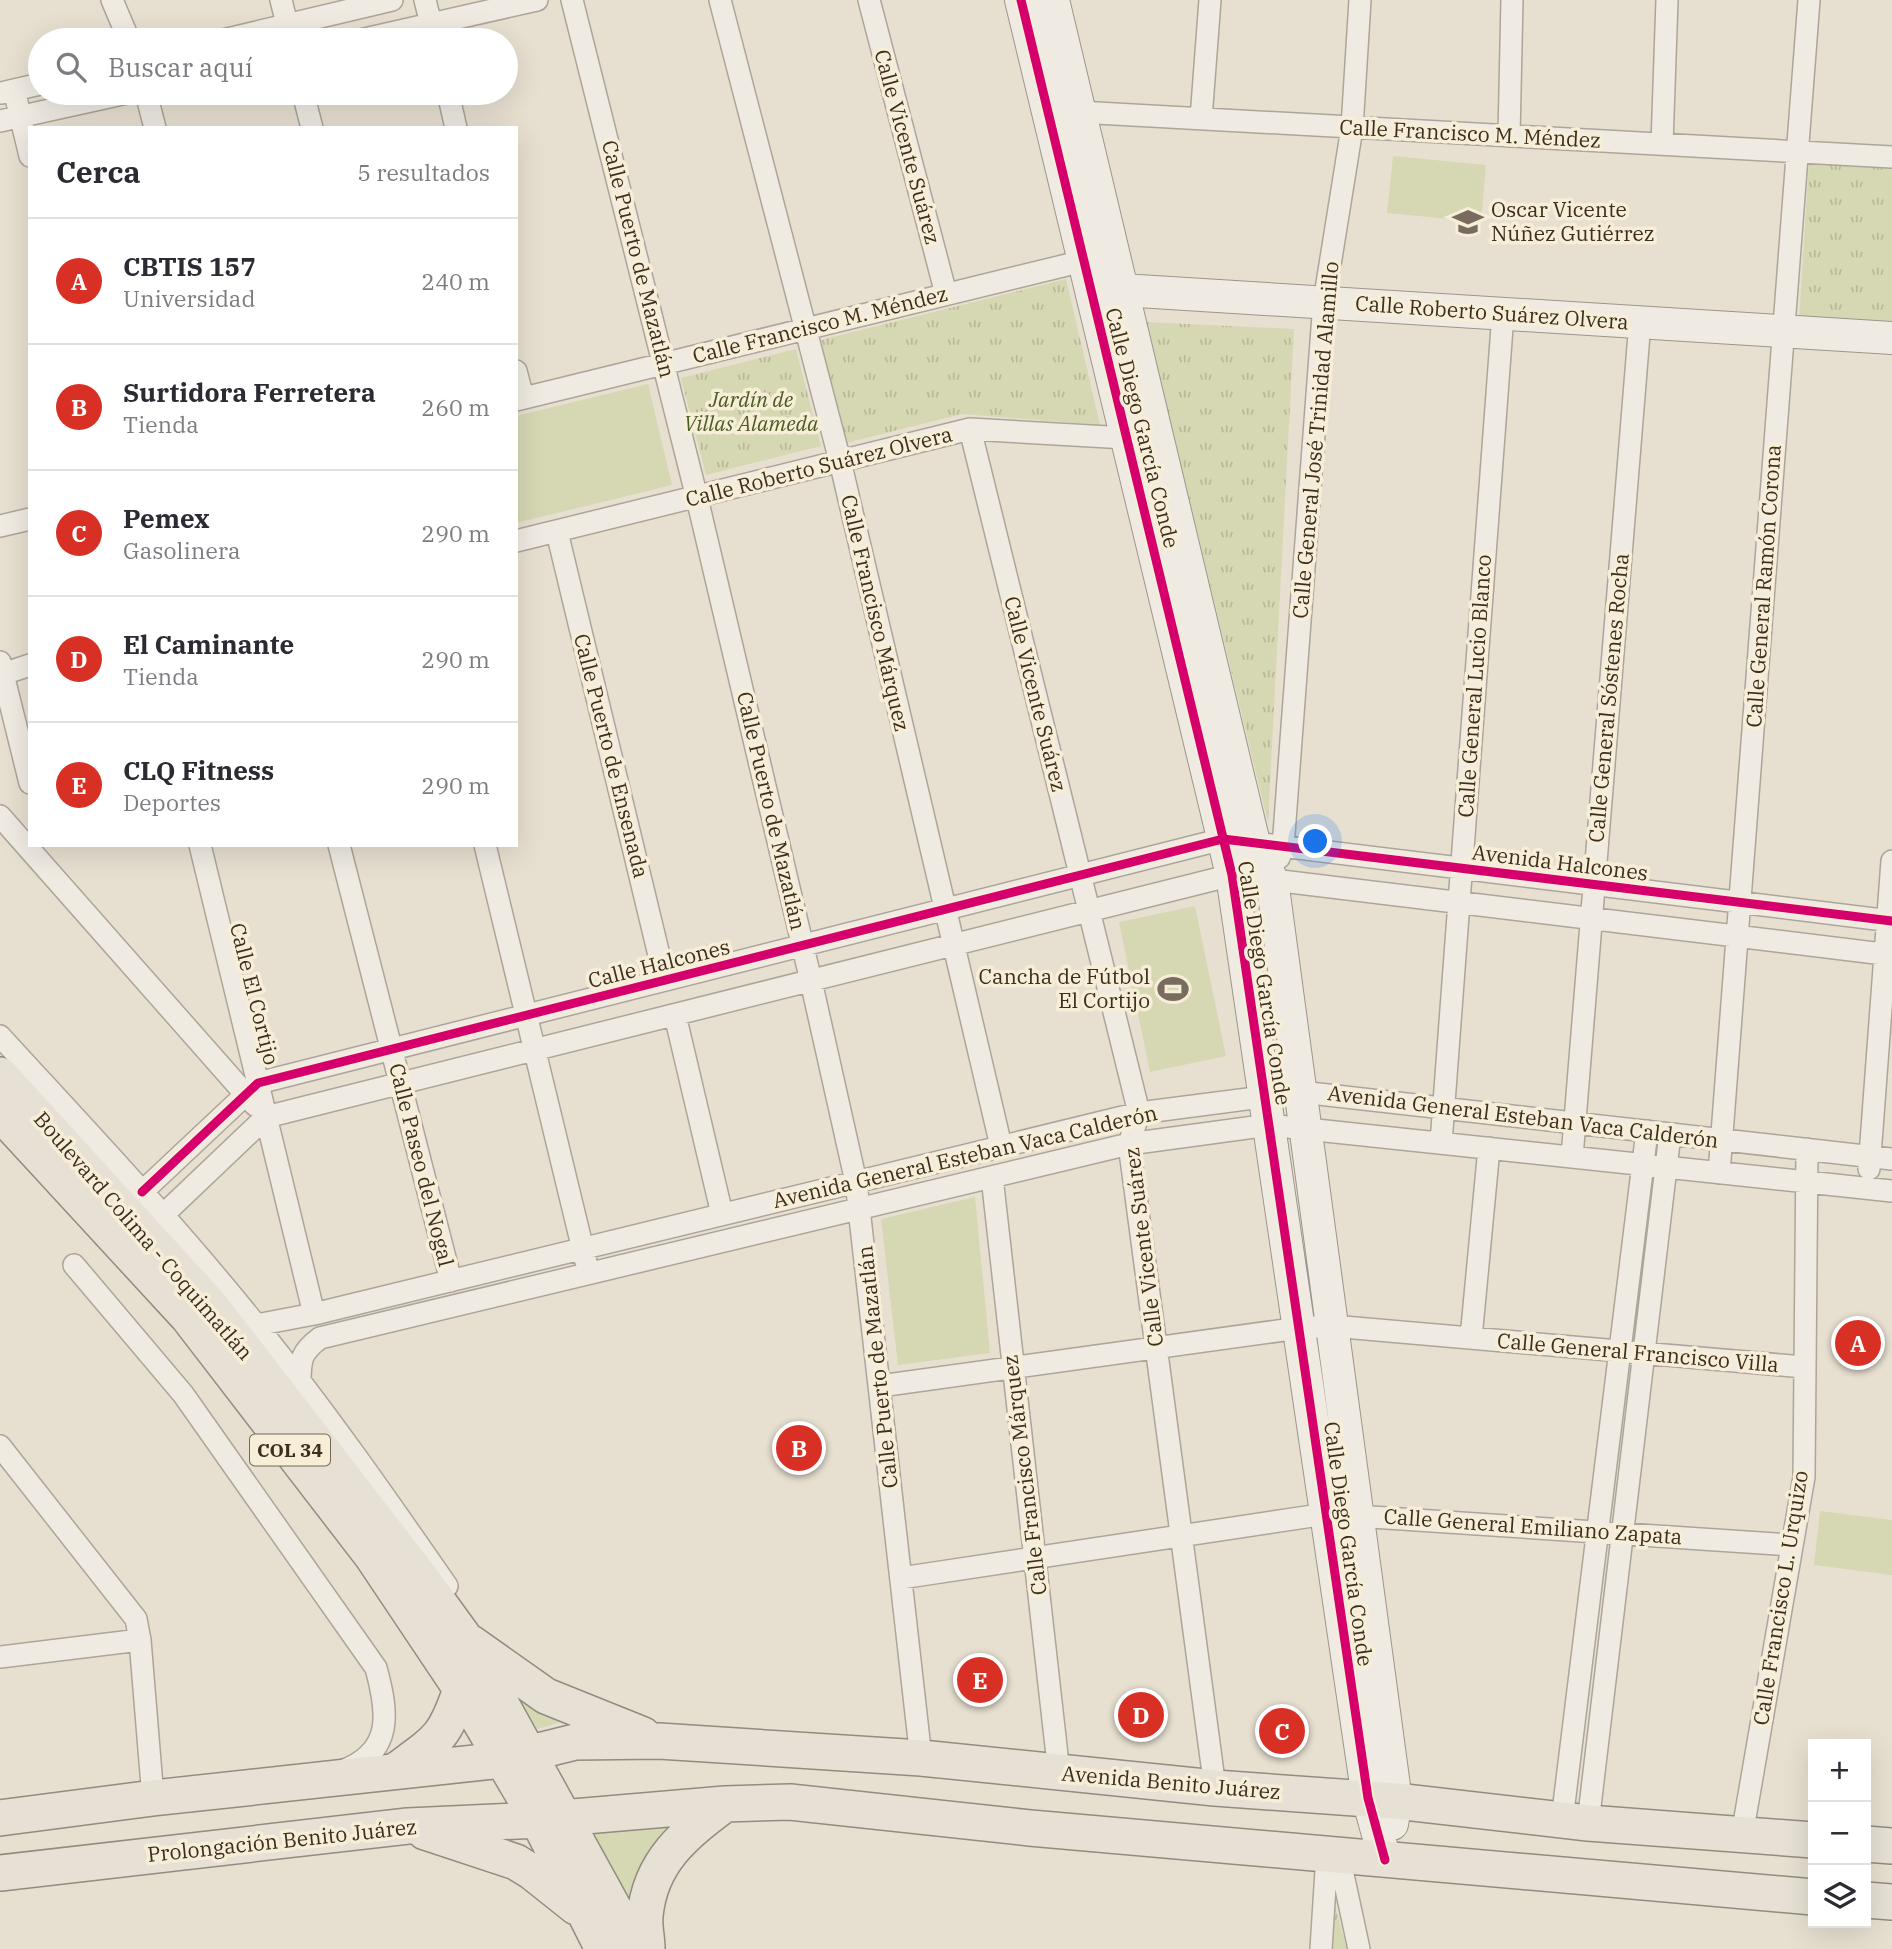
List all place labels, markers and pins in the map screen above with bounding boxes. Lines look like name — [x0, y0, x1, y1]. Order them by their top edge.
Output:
place label: Oscar Vicente Núñez Gutiérrez — [1491, 195, 1654, 247]
school or university icon: Oscar Vicente Núñez Gutiérrez — [1451, 205, 1485, 239]
place label: Cancha de Fútbol El Cortijo — [979, 962, 1150, 1014]
sports icon: Cancha de Fútbol El Cortijo — [1156, 972, 1190, 1006]
pin: A — [1835, 1317, 1881, 1369]
pin: B — [776, 1422, 822, 1474]
pin: E — [957, 1654, 1003, 1706]
pin: D — [1118, 1689, 1164, 1741]
pin: C — [1259, 1705, 1305, 1757]

